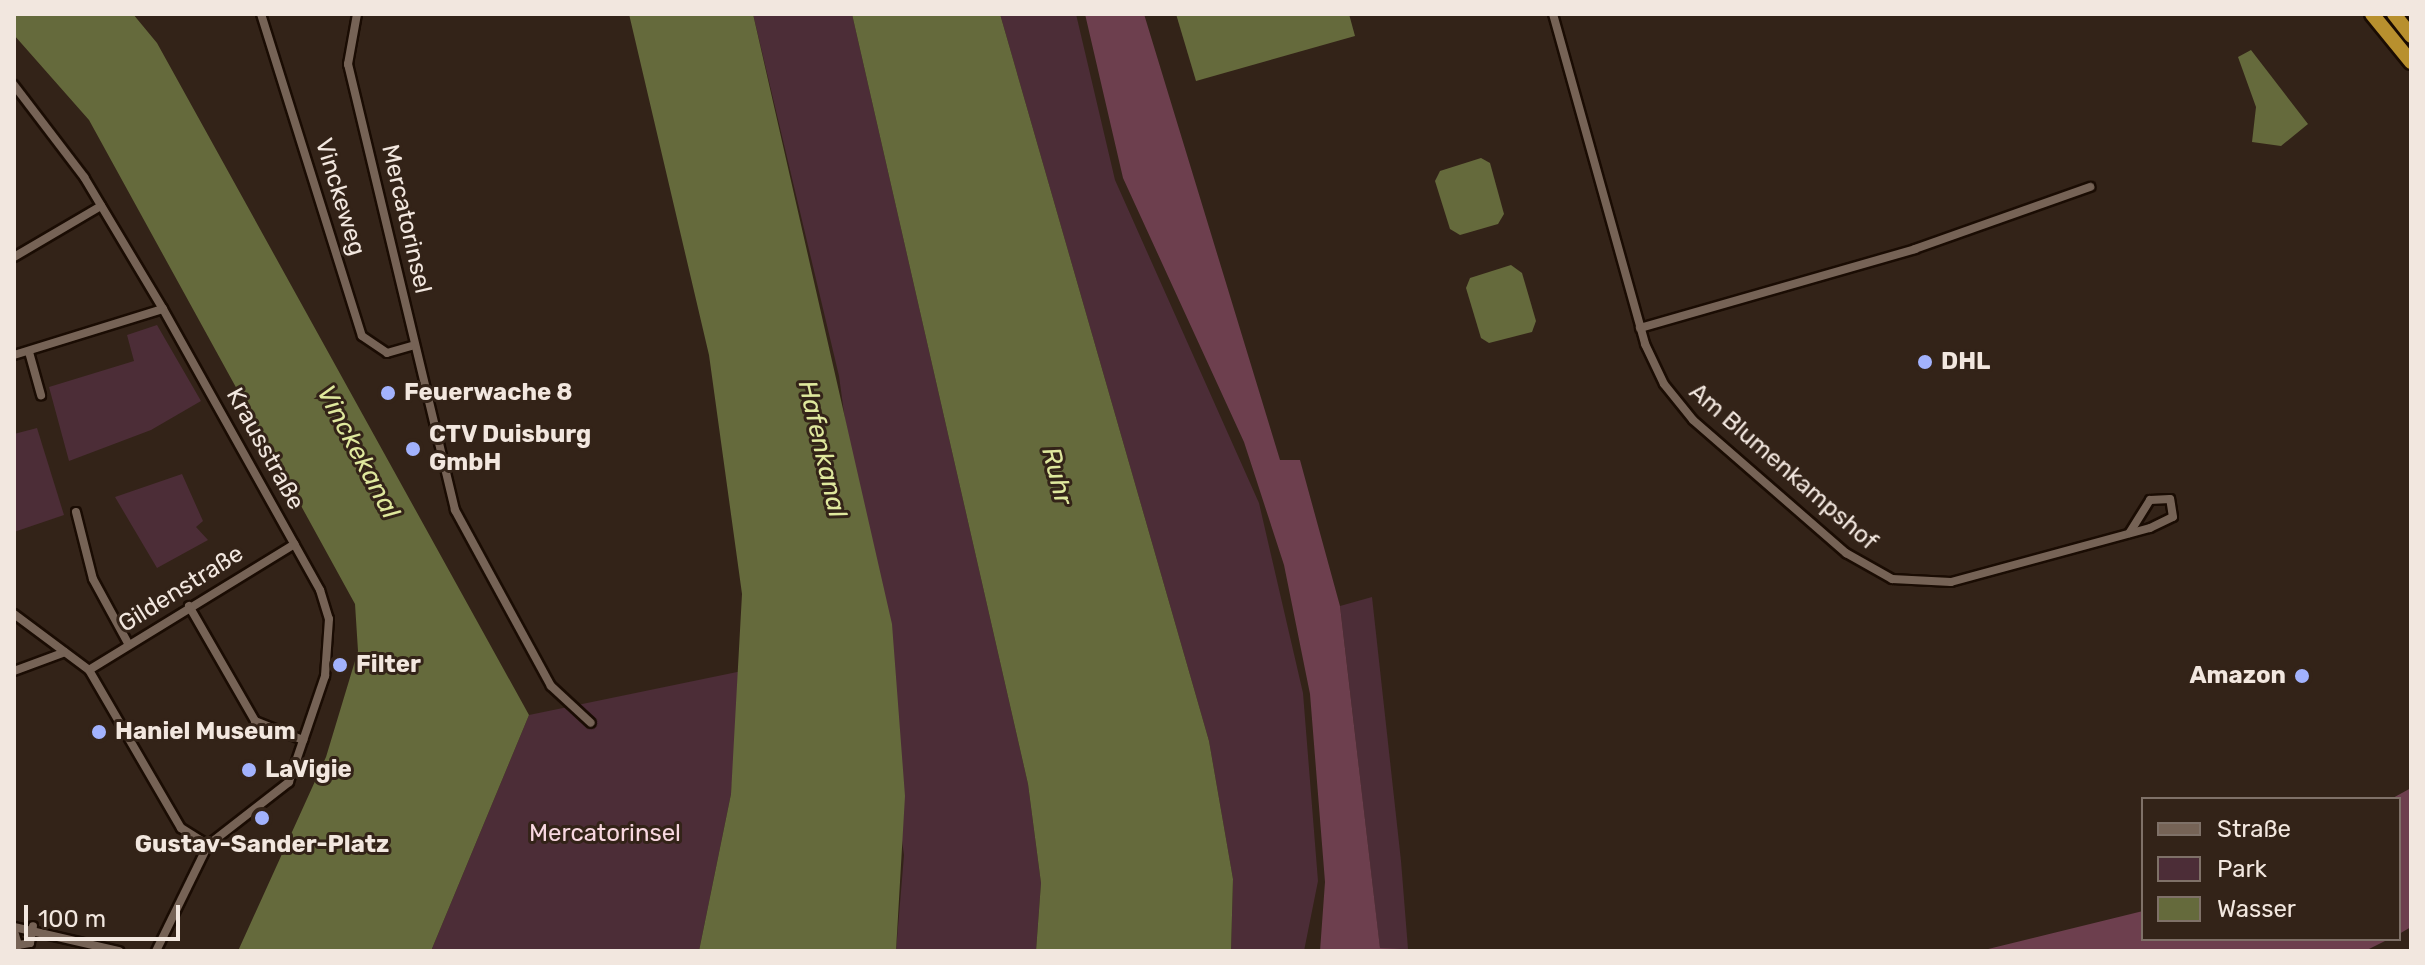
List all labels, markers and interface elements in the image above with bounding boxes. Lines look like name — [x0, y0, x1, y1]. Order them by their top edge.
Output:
street label: Vinckeweg — [309, 135, 371, 259]
street label: Mercatorinsel — [375, 142, 437, 296]
place label: DHL — [1941, 348, 1990, 376]
marker: DHL — [1916, 353, 1934, 371]
water label: Hafenkanal — [791, 377, 853, 521]
street label: Am Blumenkampshof — [1683, 378, 1883, 556]
place label: Feuerwache 8 — [404, 379, 573, 407]
water label: Vinckekanal — [310, 380, 406, 524]
street label: Krausstraße — [220, 383, 310, 515]
marker: Feuerwache 8 — [379, 384, 397, 402]
place label: CTV Duisburg GmbH — [429, 421, 592, 477]
marker: CTV Duisburg GmbH — [404, 440, 422, 458]
water label: Ruhr — [1035, 444, 1079, 508]
street label: Gildenstraße — [113, 539, 249, 639]
place label: Filter — [356, 651, 421, 679]
marker: Filter — [331, 656, 349, 674]
place label: Amazon — [2189, 662, 2286, 690]
marker: Amazon — [2293, 667, 2311, 685]
place label: Haniel Museum — [115, 718, 296, 746]
marker: Haniel Museum — [90, 723, 108, 741]
place label: LaVigie — [265, 756, 352, 784]
marker: LaVigie — [240, 761, 258, 779]
legend — [2141, 797, 2401, 941]
marker: Gustav-Sander-Platz — [253, 809, 271, 827]
text: Straße — [2217, 815, 2291, 843]
park label: Mercatorinsel — [529, 820, 681, 848]
place label: Gustav-Sander-Platz — [135, 831, 389, 859]
text: Park — [2217, 855, 2267, 883]
scale bar — [28, 889, 184, 939]
text: Wasser — [2217, 895, 2296, 923]
text: 100 m — [38, 905, 106, 933]

